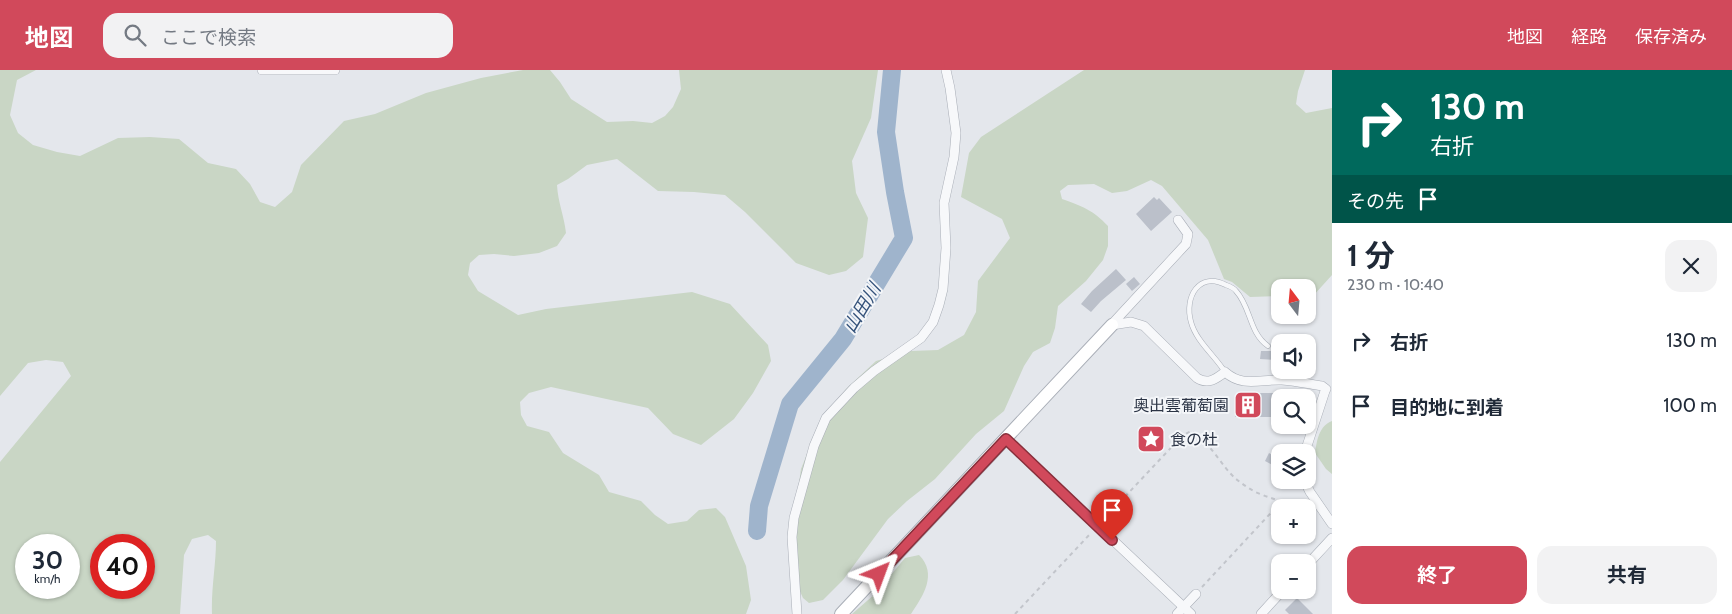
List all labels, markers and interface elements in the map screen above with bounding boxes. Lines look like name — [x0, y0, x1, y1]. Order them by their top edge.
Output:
search box — [103, 13, 453, 58]
icon: search — [121, 21, 149, 49]
text: 地図 — [25, 23, 73, 52]
text: ここで検索 — [161, 26, 256, 49]
text: 地図 — [1507, 26, 1543, 48]
text: 経路 — [1571, 26, 1607, 48]
text: 保存済み — [1635, 26, 1707, 48]
text: 130 m — [1430, 85, 1525, 128]
icon: right — [1347, 90, 1412, 155]
text: 右折 — [1430, 133, 1474, 160]
icon: arrive — [1414, 185, 1442, 213]
text: その先 — [1347, 190, 1404, 213]
text: 1 分 — [1347, 237, 1395, 274]
button: close — [1665, 240, 1717, 292]
text: 230 m · 10:40 — [1347, 275, 1444, 294]
water label: 山田川 — [839, 277, 886, 337]
north arrow — [1271, 279, 1316, 324]
map controls — [1271, 279, 1316, 599]
icon: right — [1347, 327, 1375, 355]
text: 130 m — [1666, 329, 1717, 352]
text: 右折 — [1390, 331, 1428, 354]
button: sound — [1271, 334, 1316, 379]
button: search — [1271, 389, 1316, 434]
building icon: 奥出雲葡萄園 — [1233, 390, 1263, 420]
icon: arrive — [1347, 392, 1375, 420]
text: 100 m — [1663, 394, 1717, 417]
place label: 奥出雲葡萄園 — [1133, 396, 1229, 415]
text: 目的地に到着 — [1390, 396, 1504, 419]
place icon: 食の杜 — [1136, 424, 1166, 454]
place label: 食の杜 — [1170, 430, 1218, 449]
button: layers — [1271, 444, 1316, 489]
pin — [1091, 489, 1133, 540]
icon: arrive — [1098, 496, 1126, 524]
button: + — [1271, 499, 1316, 544]
speed limit sign: 40 — [90, 534, 155, 599]
text: 30 — [32, 545, 63, 575]
button: 終了 — [1347, 546, 1527, 604]
button: 共有 — [1537, 546, 1717, 604]
position arrow — [852, 547, 904, 599]
button: − — [1271, 554, 1316, 599]
text: km/h — [34, 571, 61, 586]

